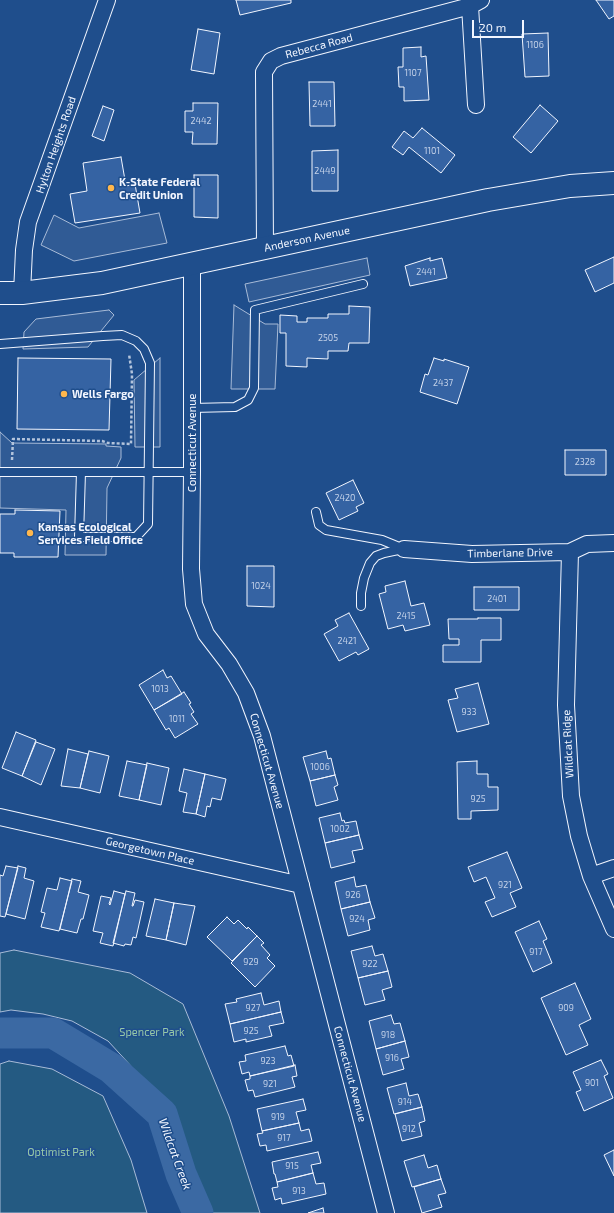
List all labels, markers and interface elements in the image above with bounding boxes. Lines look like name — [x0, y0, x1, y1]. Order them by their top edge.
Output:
scale bar — [474, 12, 526, 38]
text: 20 m — [479, 20, 506, 34]
street label: Rebecca Road — [284, 31, 354, 61]
house number: 1106 — [526, 40, 544, 50]
house number: 1107 — [404, 68, 422, 78]
street label: Hylton Heights Road — [33, 95, 79, 195]
house number: 2441 — [312, 99, 332, 109]
house number: 2442 — [190, 116, 212, 126]
house number: 1101 — [424, 146, 440, 156]
house number: 2449 — [314, 166, 336, 176]
place label: K-State Federal Credit Union — [119, 175, 200, 201]
marker: K-State Federal Credit Union — [106, 183, 116, 193]
street label: Anderson Avenue — [263, 223, 351, 255]
house number: 2441 — [416, 267, 436, 277]
house number: 2505 — [318, 333, 338, 343]
house number: 2437 — [433, 378, 453, 388]
place label: Wells Fargo — [72, 387, 134, 401]
marker: Wells Fargo — [59, 389, 69, 399]
street label: Connecticut Avenue — [185, 394, 199, 492]
house number: 2328 — [575, 457, 595, 467]
house number: 2420 — [334, 493, 356, 503]
place label: Kansas Ecological Services Field Office — [38, 520, 143, 546]
marker: Kansas Ecological Services Field Office — [25, 528, 35, 538]
street label: Timberlane Drive — [467, 546, 553, 560]
house number: 1024 — [251, 581, 271, 591]
house number: 2401 — [487, 594, 507, 604]
house number: 2415 — [397, 611, 415, 621]
house number: 2421 — [337, 636, 357, 646]
house number: 1013 — [151, 684, 169, 694]
house number: 933 — [461, 707, 477, 717]
street label: Wildcat Ridge — [560, 709, 576, 779]
street label: Connecticut Avenue — [247, 712, 287, 810]
house number: 1011 — [169, 714, 185, 724]
house number: 1006 — [310, 762, 330, 772]
house number: 925 — [470, 794, 486, 804]
house number: 1002 — [330, 824, 350, 834]
street label: Georgetown Place — [104, 834, 196, 868]
house number: 921 — [498, 880, 512, 890]
house number: 926 — [345, 890, 361, 900]
house number: 924 — [349, 914, 365, 924]
house number: 917 — [529, 947, 543, 957]
house number: 929 — [243, 957, 259, 967]
house number: 922 — [362, 959, 378, 969]
house number: 927 — [246, 1003, 260, 1013]
house number: 909 — [558, 1003, 574, 1013]
park label: Spencer Park — [119, 1025, 185, 1039]
street label: Connecticut Avenue — [331, 1025, 369, 1123]
house number: 925 — [243, 1026, 259, 1036]
house number: 918 — [381, 1030, 395, 1040]
house number: 916 — [385, 1053, 399, 1063]
house number: 923 — [260, 1056, 276, 1066]
house number: 901 — [585, 1078, 599, 1088]
house number: 921 — [263, 1079, 277, 1089]
house number: 914 — [398, 1097, 412, 1107]
house number: 919 — [271, 1112, 285, 1122]
water label: Wildcat Creek — [155, 1116, 195, 1192]
house number: 912 — [402, 1124, 416, 1134]
house number: 917 — [277, 1133, 291, 1143]
park label: Optimist Park — [27, 1145, 95, 1159]
house number: 915 — [285, 1161, 299, 1171]
house number: 913 — [292, 1186, 306, 1196]

